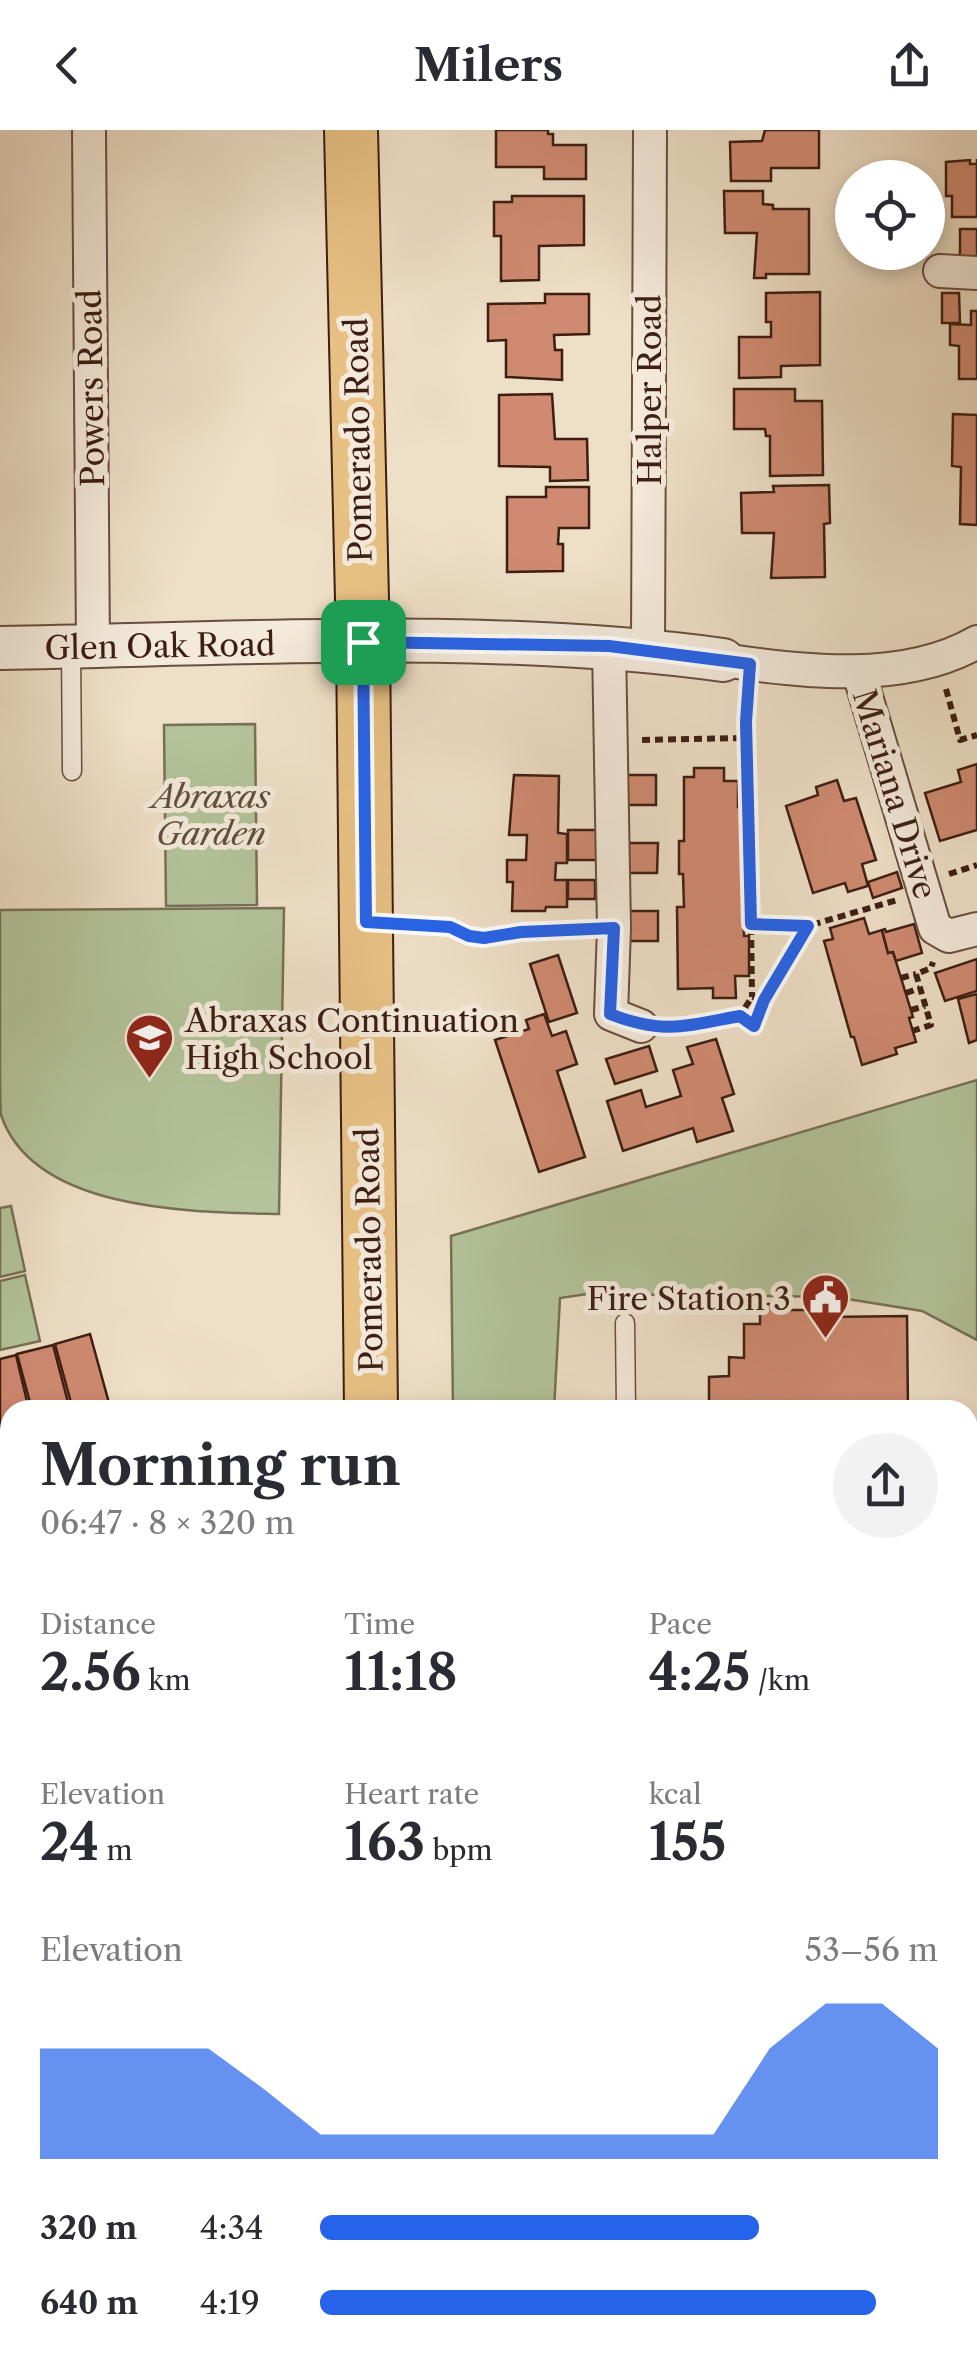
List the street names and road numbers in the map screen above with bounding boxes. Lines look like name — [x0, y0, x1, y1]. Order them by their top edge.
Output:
street label: Powers Road — [70, 289, 112, 487]
street label: Halper Road — [630, 294, 669, 486]
street label: Pomerado Road — [336, 317, 380, 563]
street label: Glen Oak Road — [44, 624, 276, 668]
street label: Mariana Drive — [845, 684, 945, 904]
street label: Pomerado Road — [347, 1127, 391, 1373]

